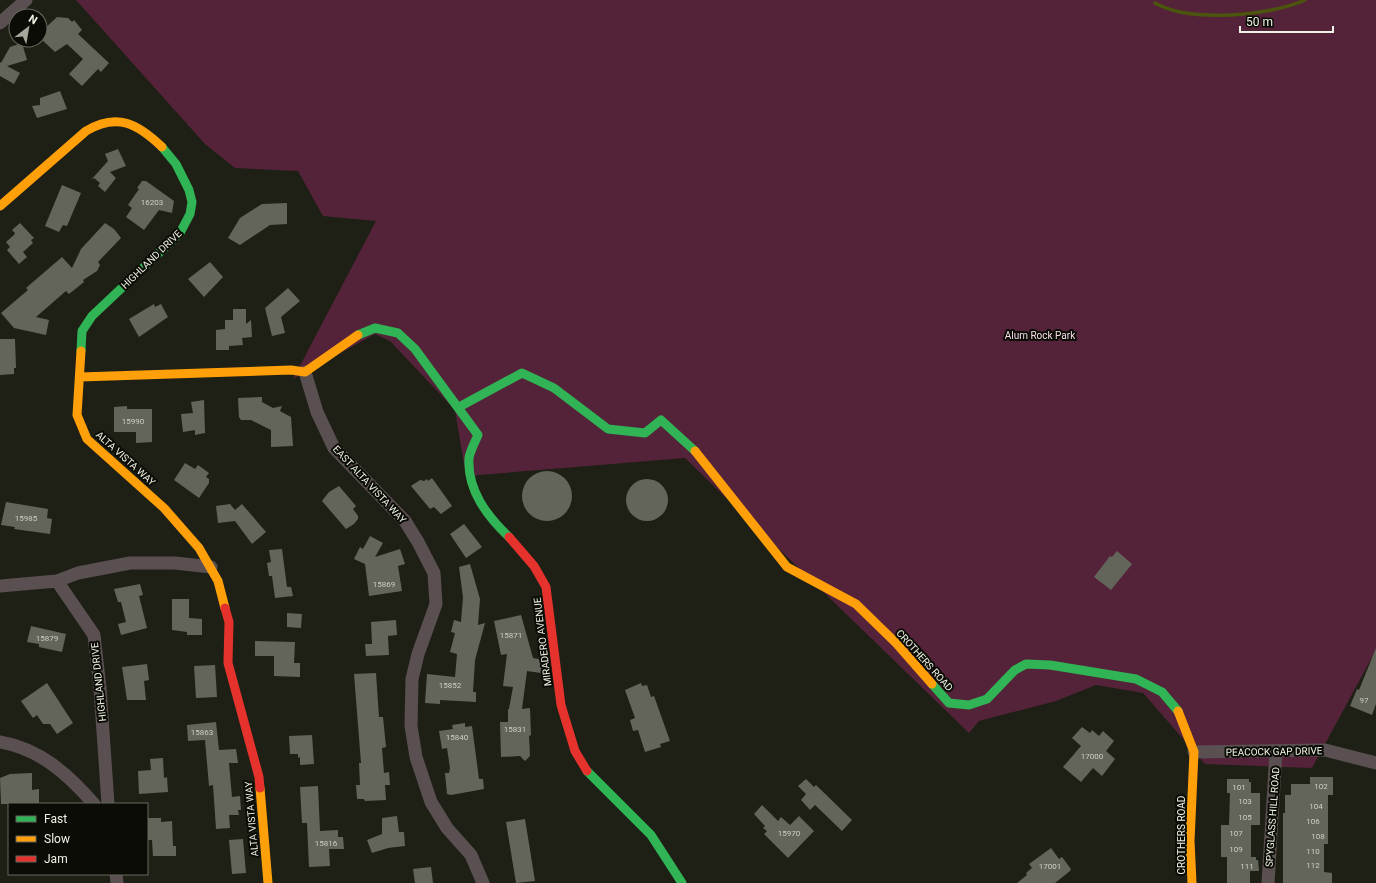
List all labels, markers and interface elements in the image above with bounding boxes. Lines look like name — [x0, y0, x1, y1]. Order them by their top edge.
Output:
north arrow — [8, 8, 48, 48]
scale bar — [1240, 8, 1333, 34]
text: N — [26, 12, 40, 28]
text: 50 m — [1246, 15, 1273, 29]
house number: 16203 — [141, 198, 163, 207]
street label: HIGHLAND DRIVE — [119, 228, 184, 291]
park label: Alum Rock Park — [1005, 330, 1076, 341]
house number: 15990 — [122, 417, 145, 426]
street label: ALTA VISTA WAY — [94, 429, 157, 488]
street label: EAST ALTA VISTA WAY — [331, 443, 408, 525]
house number: 15985 — [15, 514, 38, 523]
house number: 15869 — [373, 580, 395, 589]
street label: MIRADERO AVENUE — [532, 597, 553, 687]
street label: CROTHERS ROAD — [894, 627, 955, 693]
house number: 15871 — [500, 631, 522, 640]
house number: 15879 — [36, 634, 58, 643]
street label: HIGHLAND DRIVE — [89, 642, 108, 722]
house number: 15852 — [439, 681, 462, 690]
house number: 97 — [1360, 696, 1369, 705]
house number: 15831 — [504, 725, 526, 734]
house number: 15863 — [191, 728, 213, 737]
house number: 15840 — [446, 733, 469, 742]
street label: PEACOCK GAP DRIVE — [1226, 745, 1323, 758]
house number: 17000 — [1081, 752, 1104, 761]
street label: SPYGLASS HILL ROAD — [1264, 767, 1281, 868]
street label: ALTA VISTA WAY — [243, 781, 260, 857]
house number: 102 — [1314, 782, 1328, 791]
house number: 101 — [1232, 783, 1246, 792]
street label: CROTHERS ROAD — [1176, 796, 1187, 874]
house number: 103 — [1238, 797, 1252, 806]
house number: 104 — [1309, 802, 1323, 811]
legend — [8, 803, 148, 875]
text: Fast — [44, 812, 67, 826]
house number: 105 — [1238, 813, 1252, 822]
house number: 106 — [1306, 817, 1320, 826]
house number: 15970 — [778, 829, 801, 838]
house number: 107 — [1229, 829, 1243, 838]
text: Slow — [44, 832, 70, 846]
house number: 108 — [1311, 832, 1325, 841]
house number: 15816 — [315, 839, 338, 848]
house number: 109 — [1229, 845, 1243, 854]
house number: 110 — [1306, 847, 1320, 856]
text: Jam — [44, 852, 68, 866]
house number: 112 — [1306, 861, 1320, 870]
house number: 17001 — [1039, 862, 1061, 871]
house number: 111 — [1240, 862, 1254, 871]

